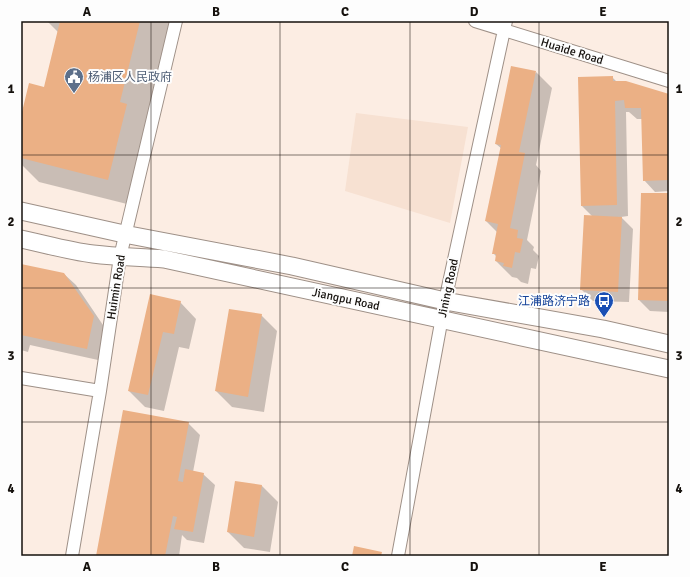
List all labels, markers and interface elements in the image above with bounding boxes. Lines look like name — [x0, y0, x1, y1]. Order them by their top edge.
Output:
text: A — [83, 4, 92, 20]
text: B — [212, 4, 220, 20]
text: C — [341, 4, 349, 20]
text: D — [470, 4, 479, 20]
text: E — [599, 4, 607, 20]
street label: Huaide Road — [539, 35, 605, 68]
public building icon: 杨浦区人民政府 — [63, 66, 85, 94]
place label: 杨浦区人民政府 — [88, 70, 172, 85]
text: 1 — [7, 81, 15, 97]
text: 1 — [675, 81, 683, 97]
text: 2 — [7, 214, 15, 230]
text: 2 — [675, 214, 683, 230]
street label: Huimin Road — [104, 254, 129, 321]
street label: Jining Road — [435, 257, 462, 319]
street label: Jiangpu Road — [311, 285, 381, 314]
bus stop icon: 江浦路济宁路 — [593, 290, 615, 318]
place label: 江浦路济宁路 — [518, 294, 590, 309]
text: 3 — [7, 348, 15, 364]
text: 3 — [675, 348, 683, 364]
text: 4 — [7, 481, 15, 497]
text: 4 — [675, 481, 683, 497]
text: A — [83, 559, 92, 575]
text: B — [212, 559, 220, 575]
text: C — [341, 559, 349, 575]
text: D — [470, 559, 479, 575]
text: E — [599, 559, 607, 575]

